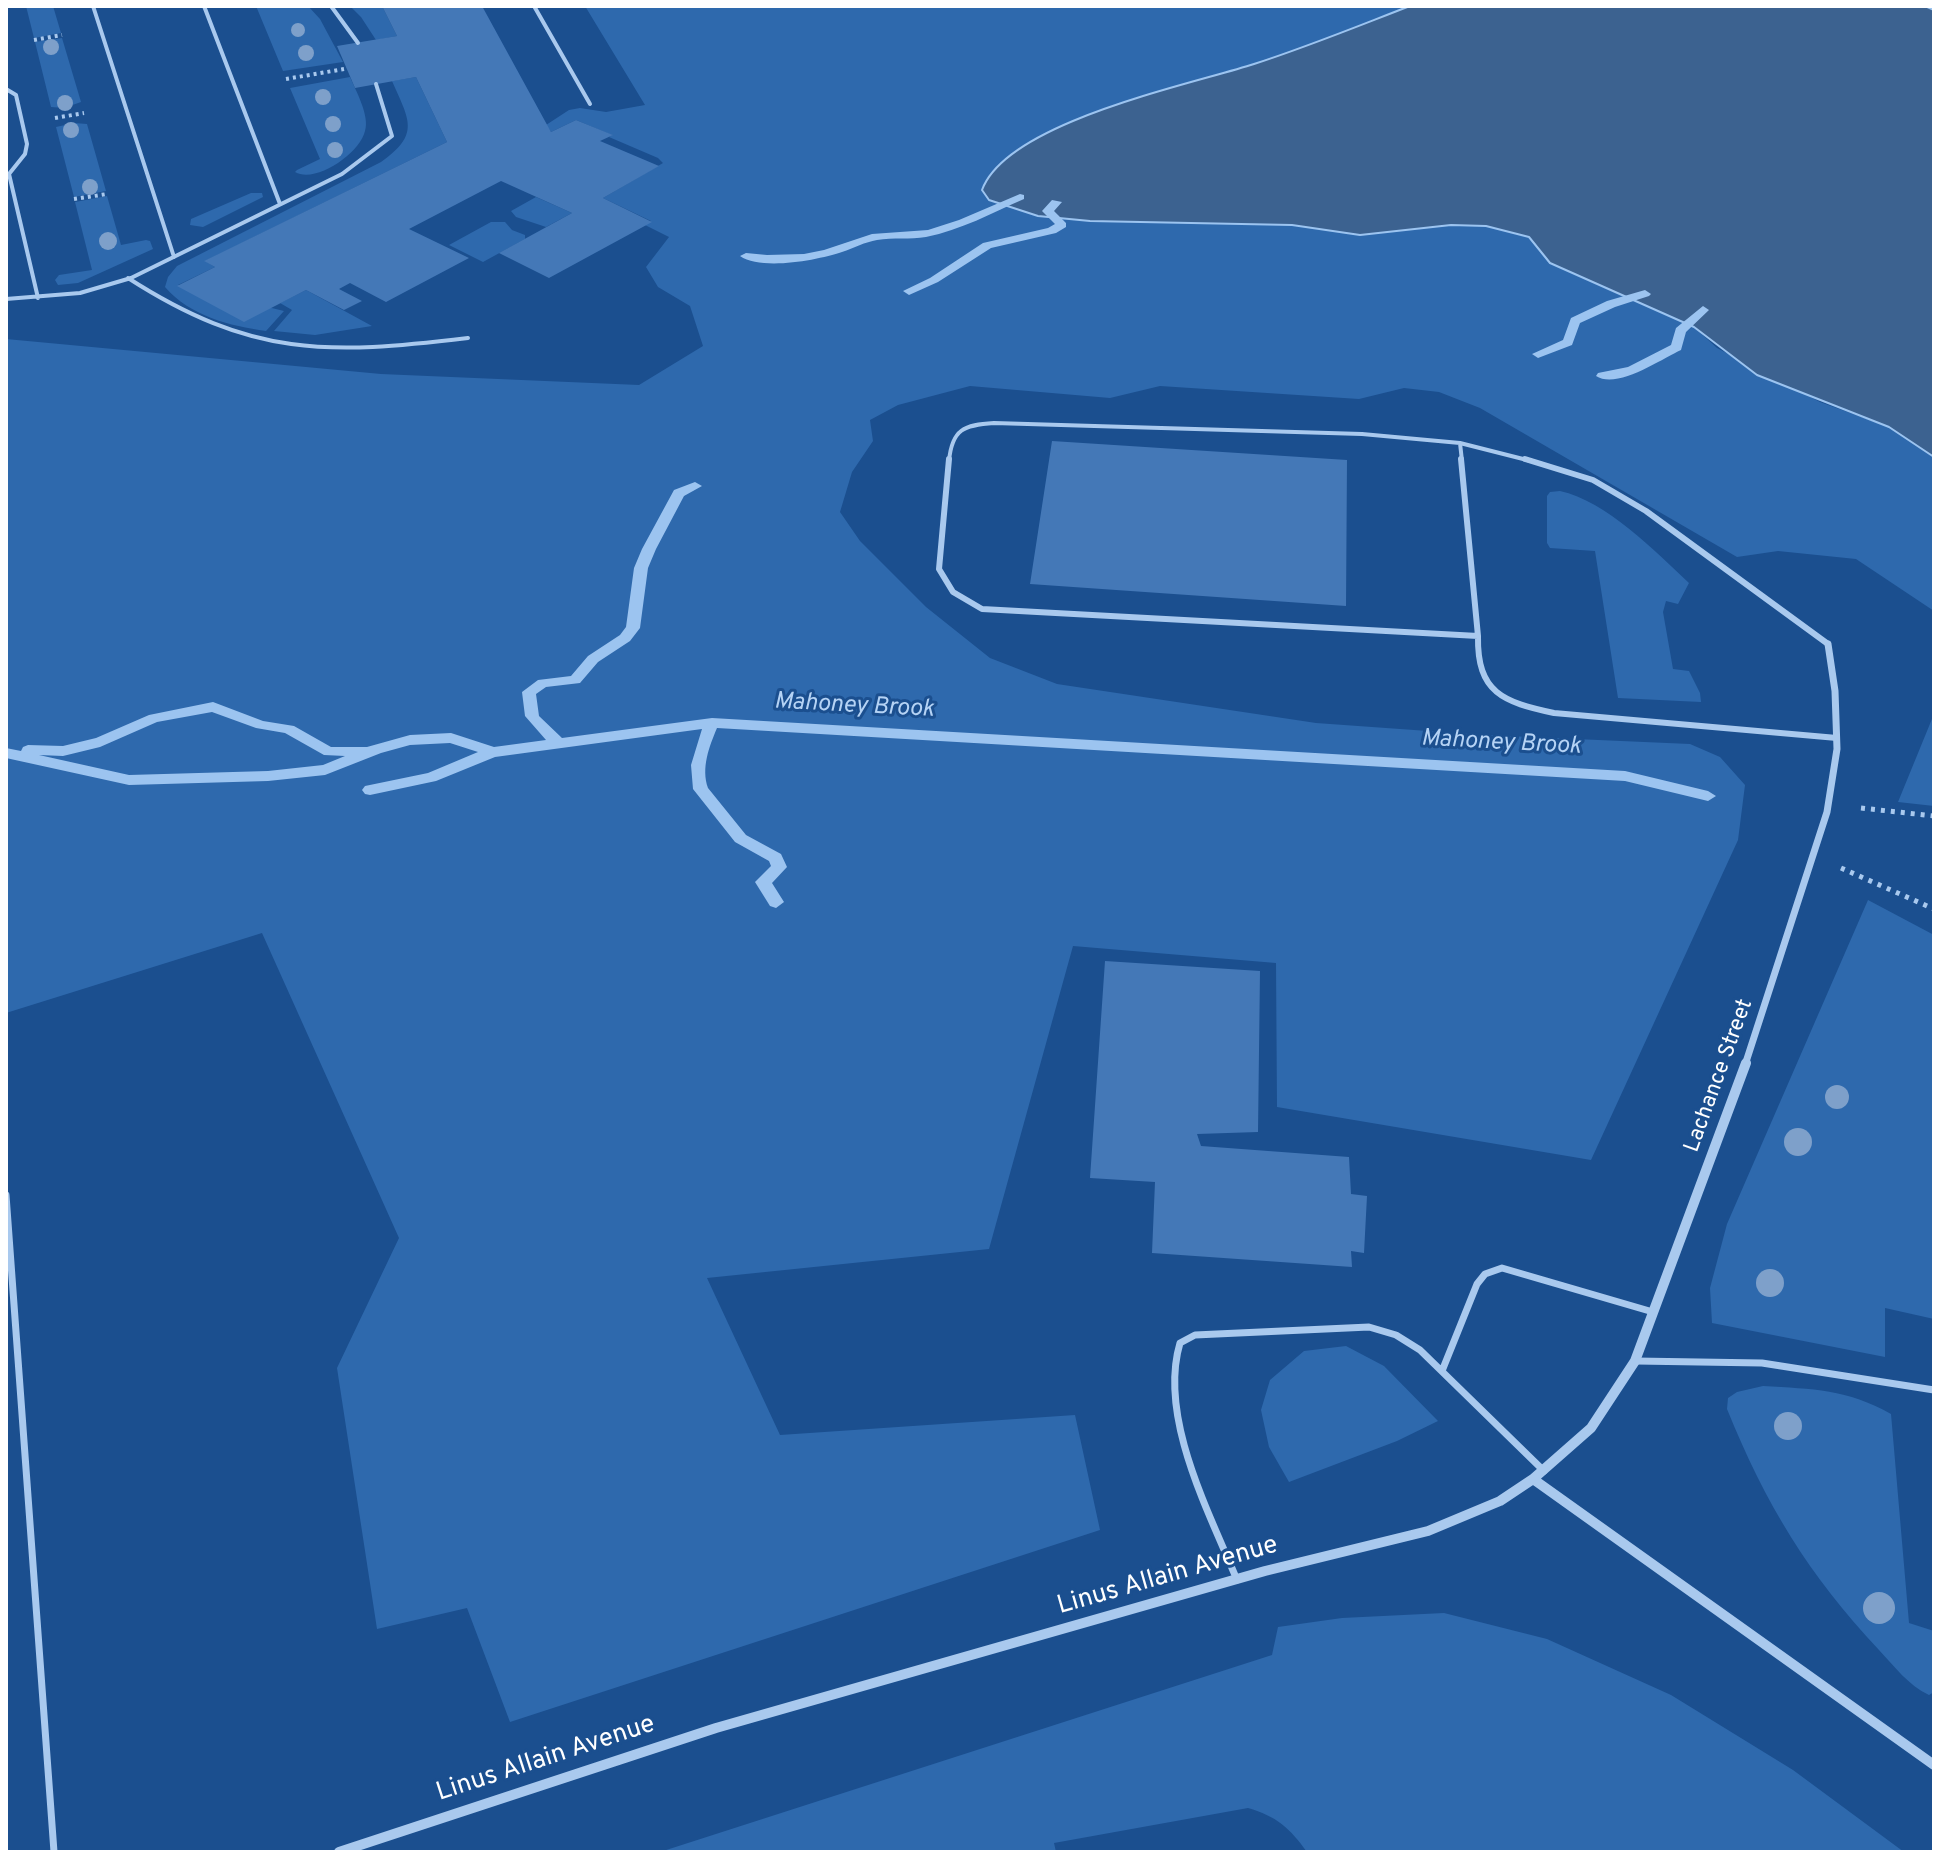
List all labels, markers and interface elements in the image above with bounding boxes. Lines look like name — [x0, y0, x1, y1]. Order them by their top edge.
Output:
water label: Mahoney Brook — [773, 688, 935, 726]
water label: Mahoney Brook — [1420, 725, 1582, 763]
street label: Lachance Street — [1680, 996, 1760, 1156]
street label: Linus Allain Avenue — [1054, 1531, 1282, 1623]
street label: Linus Allain Avenue — [433, 1710, 659, 1810]

